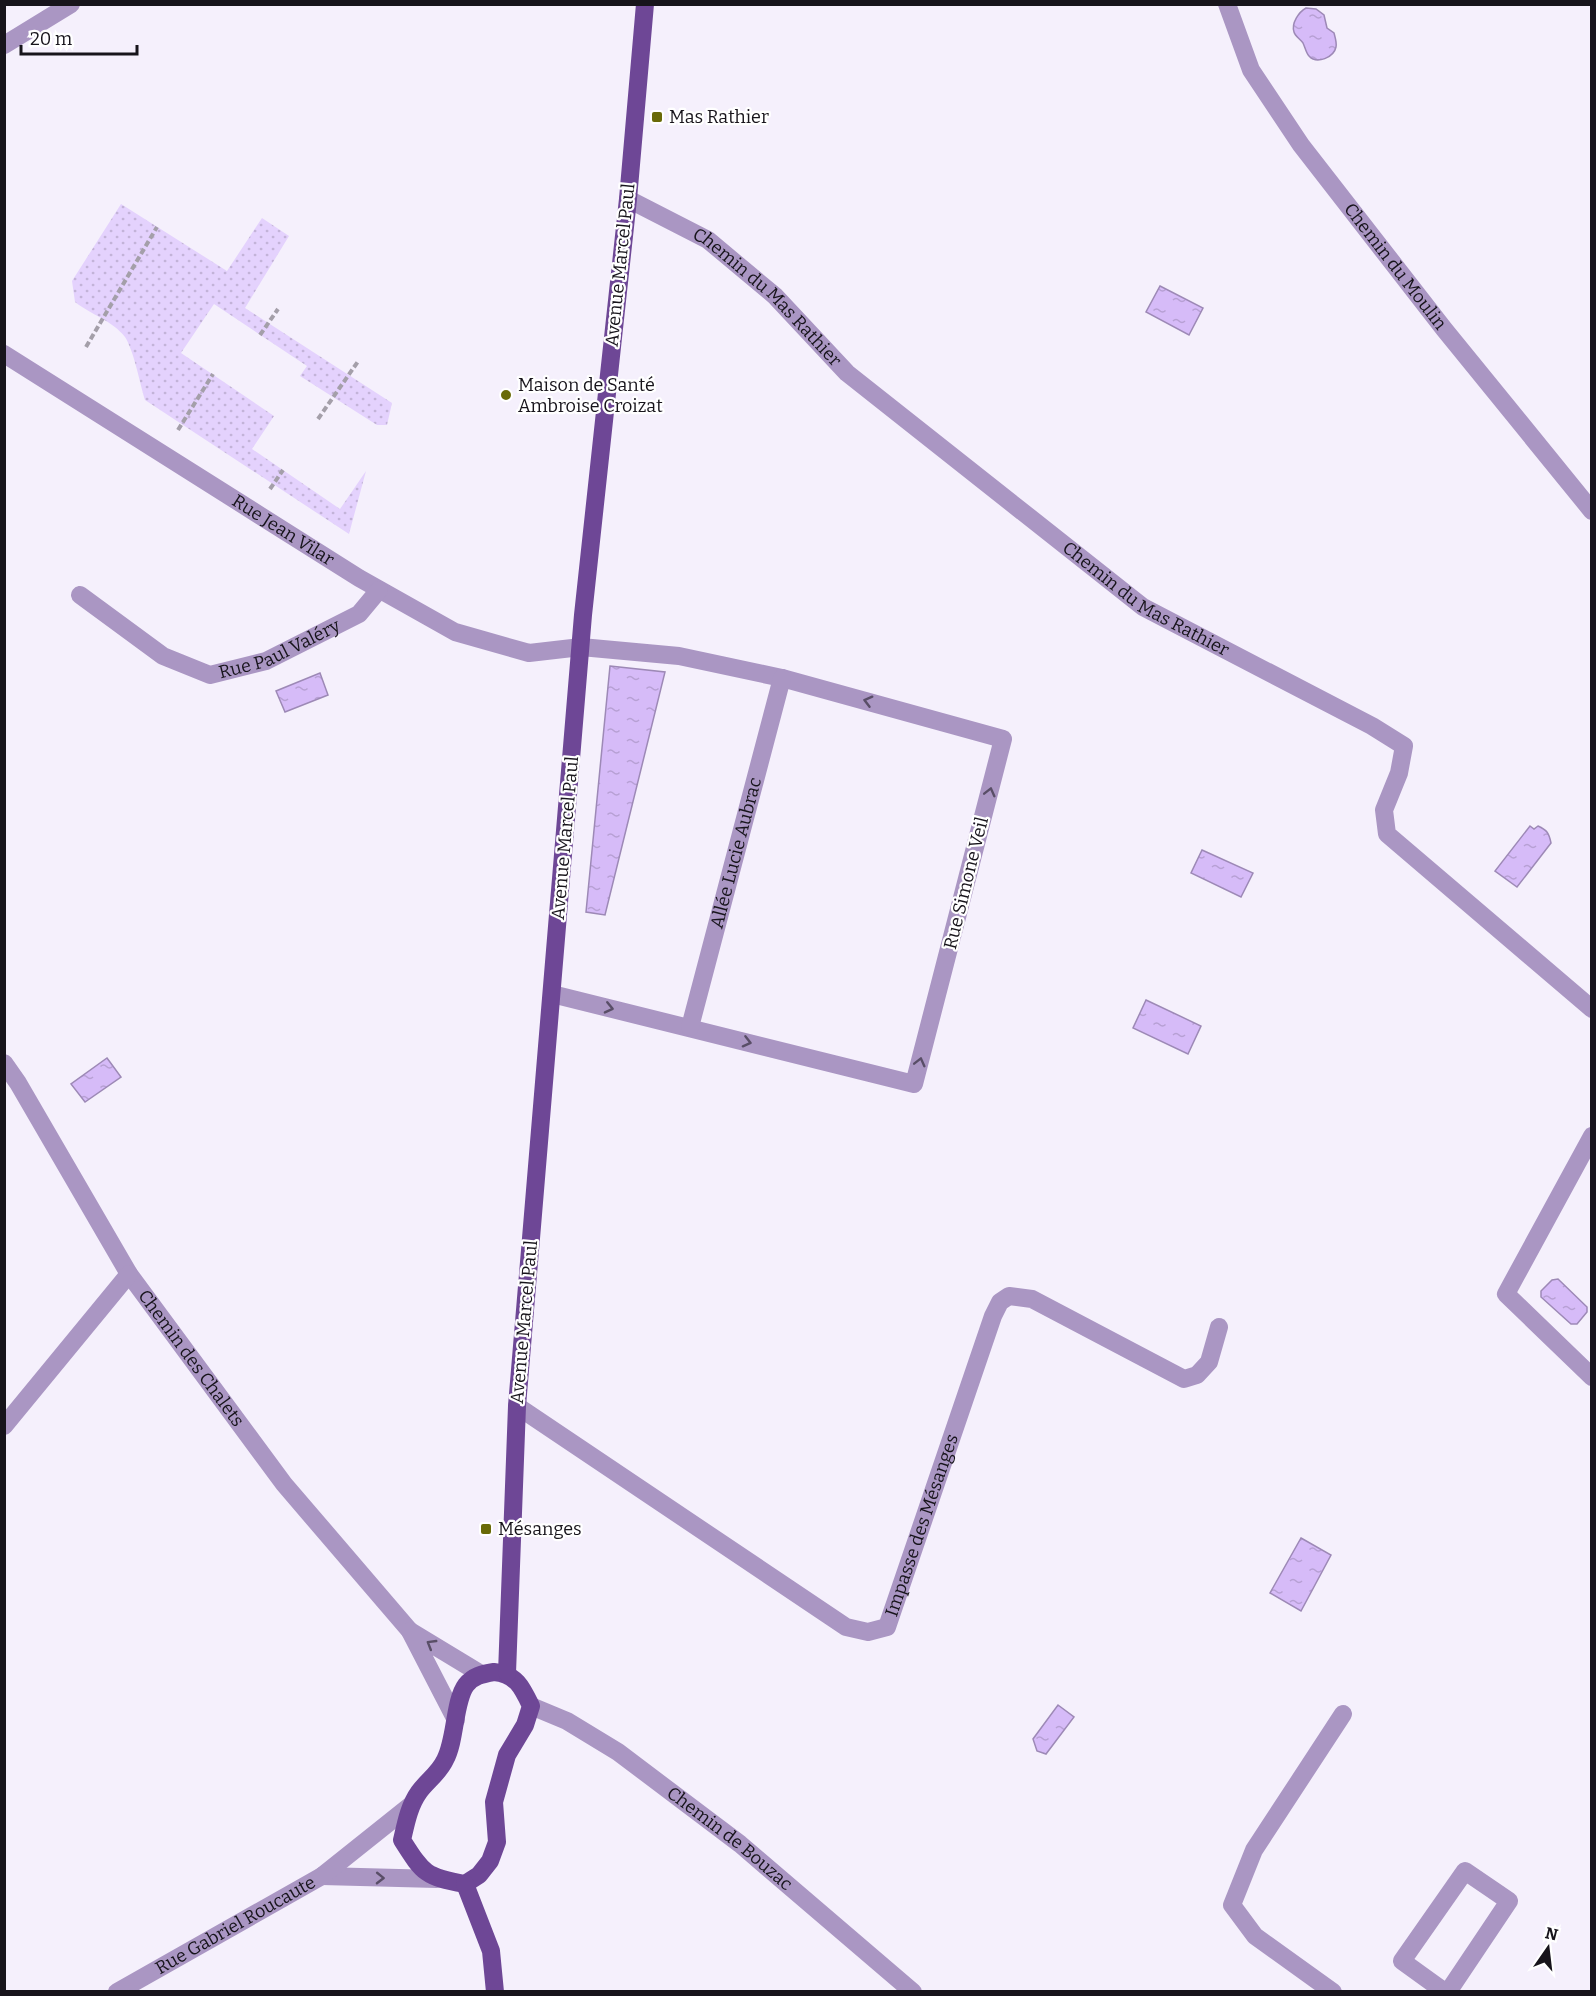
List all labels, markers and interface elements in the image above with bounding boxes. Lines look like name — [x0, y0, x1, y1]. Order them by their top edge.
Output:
scale bar — [21, 18, 136, 56]
text: 20 m — [30, 28, 72, 50]
place label: Mas Rathier — [669, 106, 769, 128]
marker: Mas Rathier — [650, 110, 664, 124]
street label: Avenue Marcel Paul — [600, 182, 640, 348]
street label: Chemin du Moulin — [1339, 199, 1452, 335]
street label: Chemin du Mas Rathier — [689, 223, 846, 371]
place label: Maison de Santé Ambroise Croizat — [518, 374, 663, 417]
marker: Maison de Santé Ambroise Croizat — [499, 388, 513, 402]
street label: Rue Jean Vilar — [228, 490, 338, 570]
street label: Chemin du Mas Rathier — [1058, 537, 1233, 661]
street label: Rue Paul Valéry — [216, 614, 344, 683]
one-way arrow — [863, 696, 873, 709]
street label: Avenue Marcel Paul — [547, 755, 583, 921]
street label: Allée Lucie Aubrac — [705, 775, 766, 931]
one-way arrow — [982, 787, 995, 797]
street label: Rue Simone Veil — [939, 815, 993, 951]
one-way arrow — [603, 1000, 613, 1013]
one-way arrow — [741, 1035, 752, 1047]
one-way arrow — [913, 1057, 925, 1068]
street label: Avenue Marcel Paul — [506, 1239, 542, 1405]
street label: Chemin des Chalets — [133, 1285, 249, 1431]
street label: Impasse des Mésanges — [880, 1431, 963, 1619]
place label: Mésanges — [498, 1518, 582, 1540]
marker: Mésanges — [479, 1522, 493, 1536]
one-way arrow — [427, 1639, 437, 1651]
street label: Chemin de Bouzac — [663, 1782, 797, 1895]
street label: Rue Gabriel Roucaute — [151, 1871, 319, 1979]
one-way arrow — [375, 1871, 384, 1884]
north arrow — [1518, 1918, 1578, 1978]
text: N — [1543, 1923, 1560, 1945]

